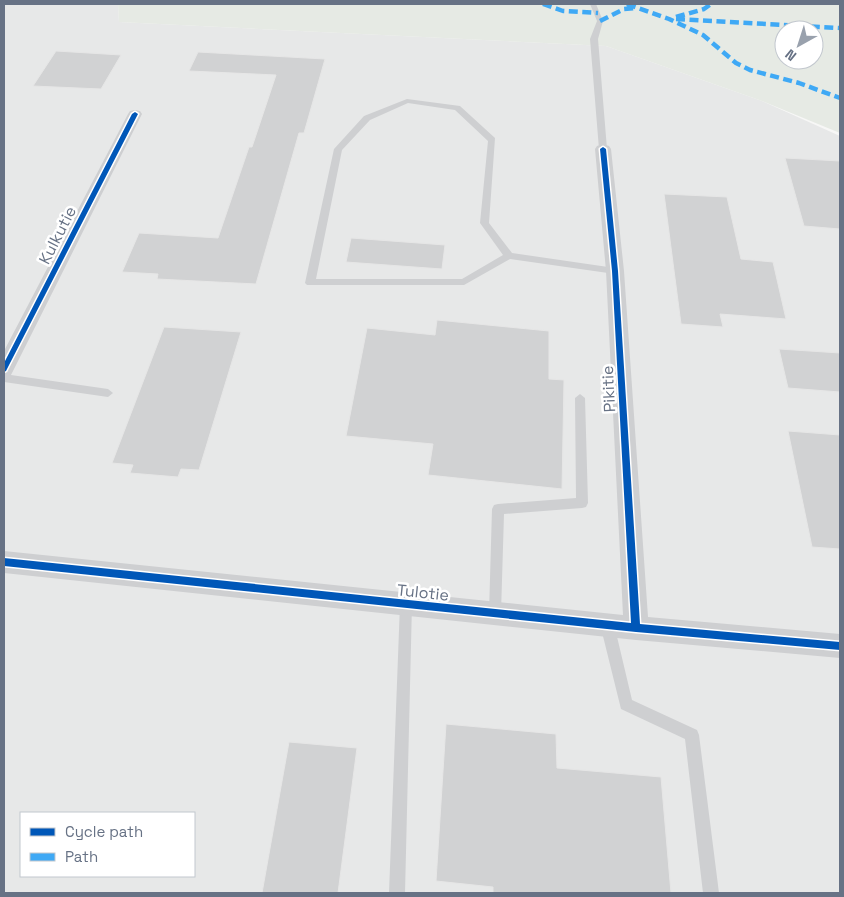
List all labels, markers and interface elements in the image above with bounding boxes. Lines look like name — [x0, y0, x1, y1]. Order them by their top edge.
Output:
north arrow — [774, 20, 824, 70]
text: N — [782, 45, 800, 65]
street label: Kulkutie — [34, 203, 81, 268]
street label: Pikitie — [597, 365, 620, 413]
street label: Tulotie — [396, 579, 450, 606]
legend — [20, 812, 195, 877]
text: Cycle path — [65, 822, 143, 841]
text: Path — [65, 847, 98, 866]

